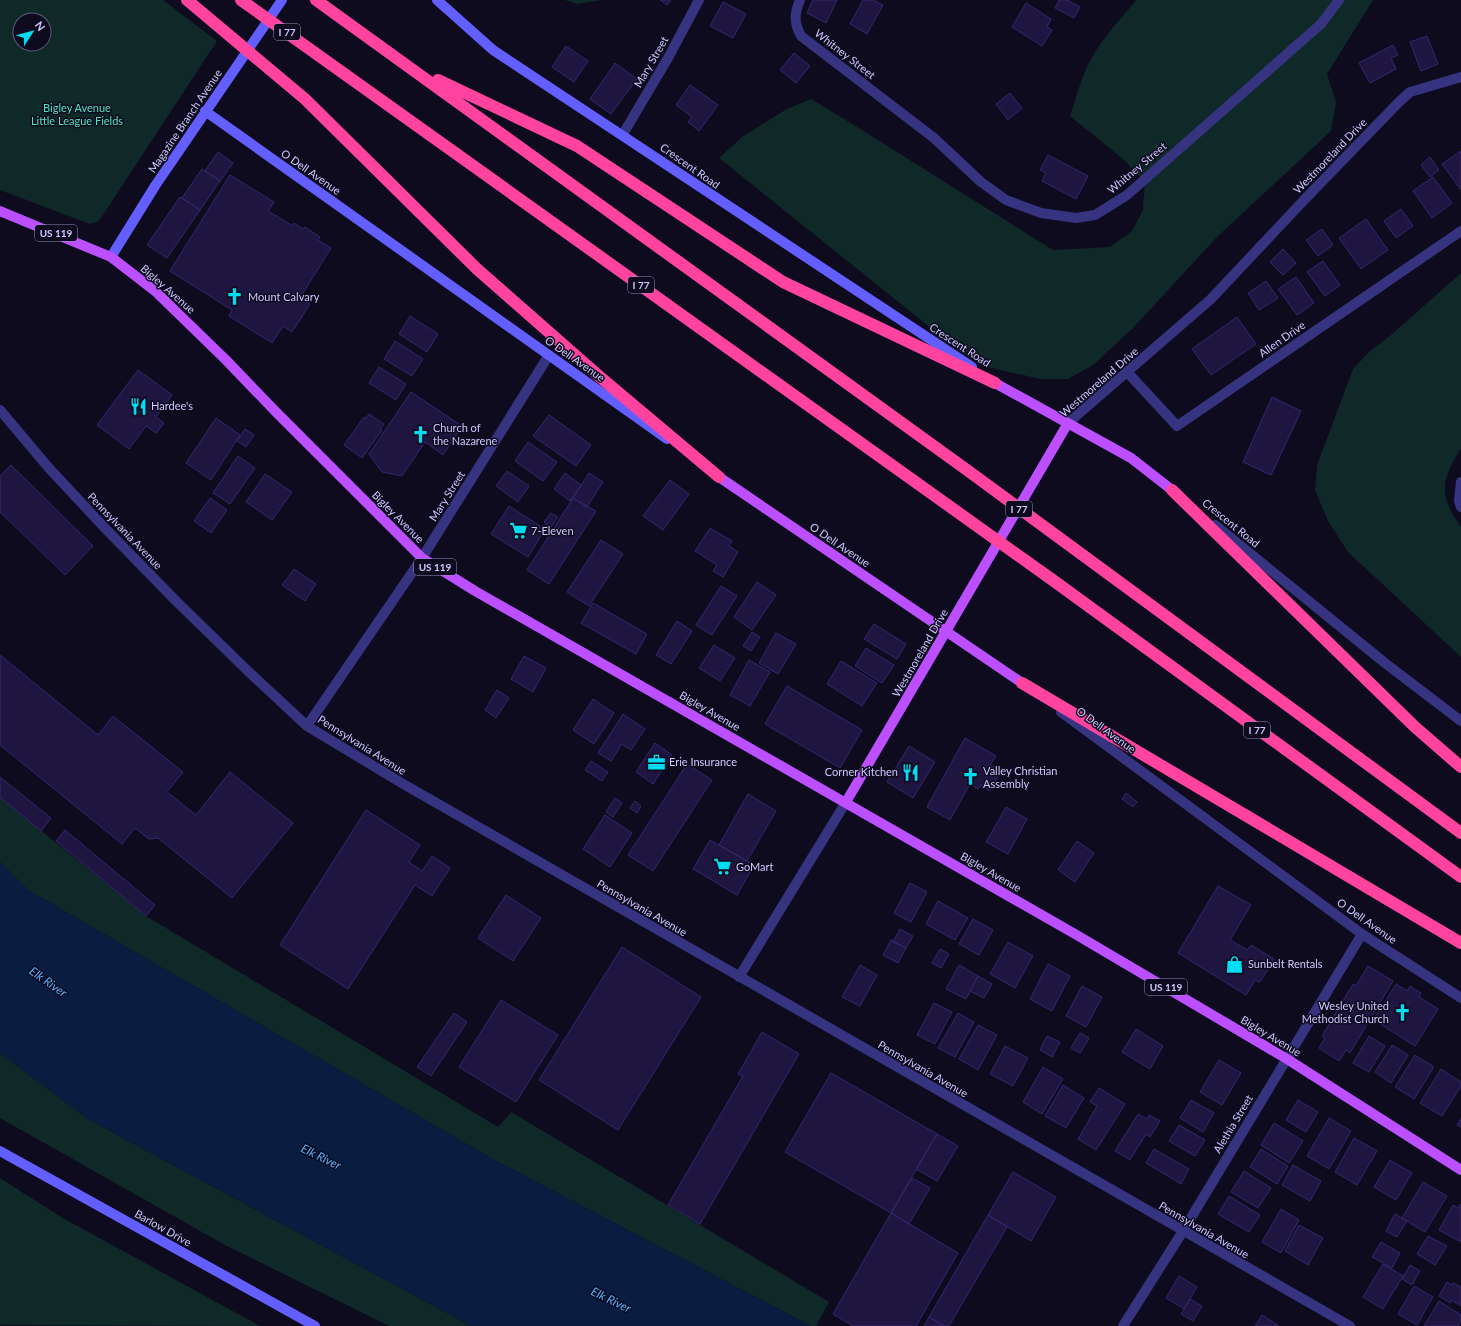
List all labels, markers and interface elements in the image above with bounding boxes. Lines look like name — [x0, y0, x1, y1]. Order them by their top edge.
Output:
north arrow — [12, 12, 52, 52]
text: N — [33, 19, 48, 33]
road number: I 77 — [274, 24, 300, 40]
street label: Whitney Street — [813, 26, 878, 81]
street label: Mary Street — [631, 34, 670, 90]
street label: Magazine Branch Avenue — [145, 66, 224, 175]
park label: Bigley Avenue Little League Fields — [31, 101, 123, 127]
street label: Westmoreland Drive — [1290, 115, 1369, 196]
street label: Whitney Street — [1105, 139, 1169, 196]
street label: Crescent Road — [658, 140, 723, 191]
street label: O Dell Avenue — [279, 146, 344, 197]
road number: US 119 — [35, 225, 77, 241]
street label: Bigley Avenue — [138, 261, 198, 316]
road number: I 77 — [628, 277, 654, 293]
church icon: Mount Calvary — [225, 287, 245, 307]
place label: Mount Calvary — [248, 290, 320, 303]
street label: Allen Drive — [1256, 318, 1308, 359]
street label: Crescent Road — [927, 320, 993, 369]
street label: O Dell Avenue — [543, 333, 608, 384]
street label: Westmoreland Drive — [1057, 344, 1141, 419]
restaurant icon: Hardee's — [128, 396, 148, 416]
place label: Hardee's — [151, 399, 193, 412]
place label: Church of the Nazarene — [433, 421, 498, 447]
church icon: Church of the Nazarene — [410, 424, 430, 444]
street label: Mary Street — [426, 468, 467, 523]
street label: Bigley Avenue — [370, 488, 427, 545]
street label: Pennsylvania Avenue — [85, 490, 165, 572]
street label: Crescent Road — [1200, 496, 1263, 550]
road number: I 77 — [1006, 501, 1032, 517]
street label: O Dell Avenue — [808, 520, 873, 570]
supermarket icon: 7-Eleven — [508, 521, 528, 541]
place label: 7-Eleven — [531, 524, 574, 537]
road number: US 119 — [414, 559, 456, 575]
street label: Westmoreland Drive — [889, 606, 950, 699]
street label: Bigley Avenue — [678, 688, 743, 733]
street label: O Dell Avenue — [1074, 704, 1138, 755]
street label: Pennsylvania Avenue — [316, 712, 409, 777]
road number: I 77 — [1244, 722, 1270, 738]
office icon: Erie Insurance — [646, 752, 666, 772]
place label: Erie Insurance — [669, 755, 737, 768]
restaurant icon: Corner Kitchen — [901, 762, 921, 782]
place label: Valley Christian Assembly — [983, 764, 1057, 790]
place label: Corner Kitchen — [825, 765, 898, 778]
church icon: Valley Christian Assembly — [960, 767, 980, 787]
street label: Bigley Avenue — [959, 849, 1024, 894]
supermarket icon: GoMart — [713, 857, 733, 877]
place label: GoMart — [736, 860, 774, 873]
street label: Pennsylvania Avenue — [595, 877, 690, 939]
street label: O Dell Avenue — [1335, 895, 1400, 946]
shop icon: Sunbelt Rentals — [1225, 954, 1245, 974]
place label: Sunbelt Rentals — [1248, 957, 1323, 970]
water label: Elk River — [26, 963, 71, 1001]
road number: US 119 — [1145, 979, 1187, 995]
place label: Wesley United Methodist Church — [1302, 999, 1389, 1025]
church icon: Wesley United Methodist Church — [1392, 1002, 1412, 1022]
street label: Bigley Avenue — [1239, 1013, 1304, 1059]
street label: Pennsylvania Avenue — [876, 1038, 971, 1100]
street label: Alethia Street — [1210, 1092, 1255, 1155]
water label: Elk River — [299, 1140, 345, 1173]
street label: Pennsylvania Avenue — [1157, 1199, 1252, 1261]
street label: Barlow Drive — [133, 1207, 194, 1249]
water label: Elk River — [589, 1283, 635, 1316]

